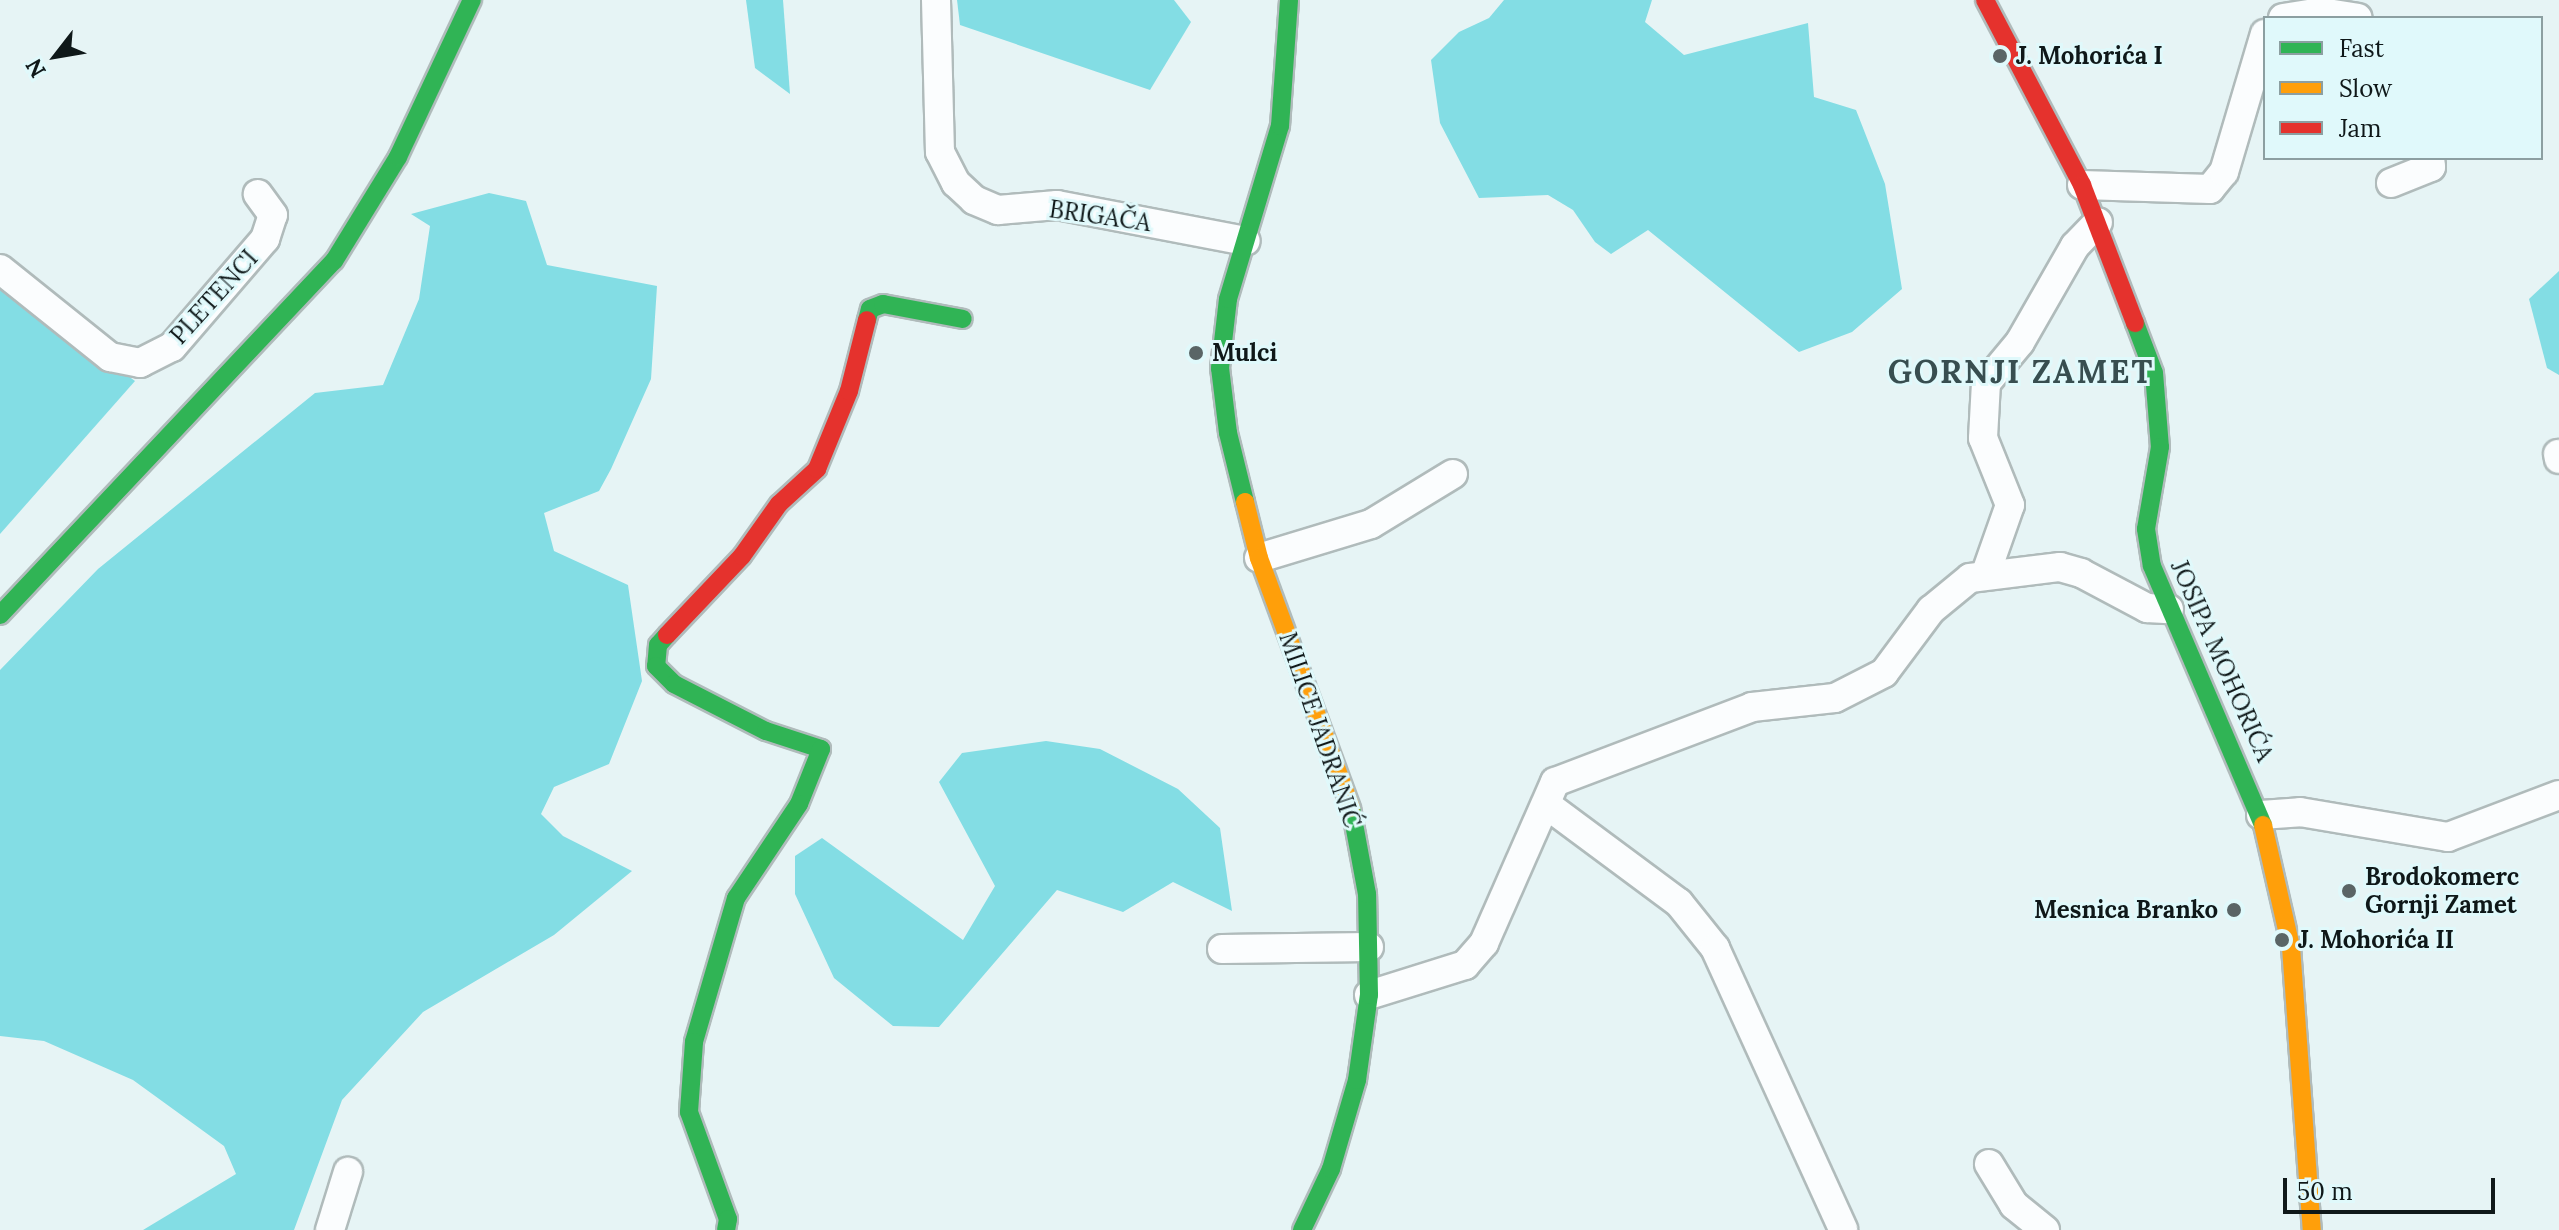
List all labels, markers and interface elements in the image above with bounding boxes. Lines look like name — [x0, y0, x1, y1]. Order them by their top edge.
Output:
north arrow — [16, 16, 96, 96]
legend — [2263, 16, 2543, 160]
text: Fast — [2339, 33, 2384, 64]
place label: J. Mohorića I — [2016, 42, 2163, 70]
marker: J. Mohorića I — [1991, 47, 2009, 65]
text: N — [19, 54, 52, 83]
text: Slow — [2339, 73, 2392, 104]
text: Jam — [2339, 113, 2381, 144]
street label: BRIGAČA — [1047, 195, 1153, 237]
street label: PLETENCI — [164, 244, 264, 350]
place label: Mulci — [1212, 339, 1277, 367]
marker: Mulci — [1187, 344, 1205, 362]
district label: GORNJI ZAMET — [1888, 353, 2154, 391]
street label: JOSIPA MOHORIĆA — [2165, 556, 2279, 766]
street label: MILICE JADRANIĆ — [1273, 628, 1367, 832]
place label: Brodokomerc Gornji Zamet — [2365, 863, 2519, 919]
marker: Brodokomerc Gornji Zamet — [2340, 882, 2358, 900]
place label: Mesnica Branko — [2034, 896, 2218, 924]
marker: Mesnica Branko — [2225, 901, 2243, 919]
place label: J. Mohorića II — [2298, 926, 2454, 954]
marker: J. Mohorića II — [2273, 931, 2291, 949]
scale bar — [2287, 1162, 2499, 1212]
text: 50 m — [2297, 1176, 2353, 1207]

